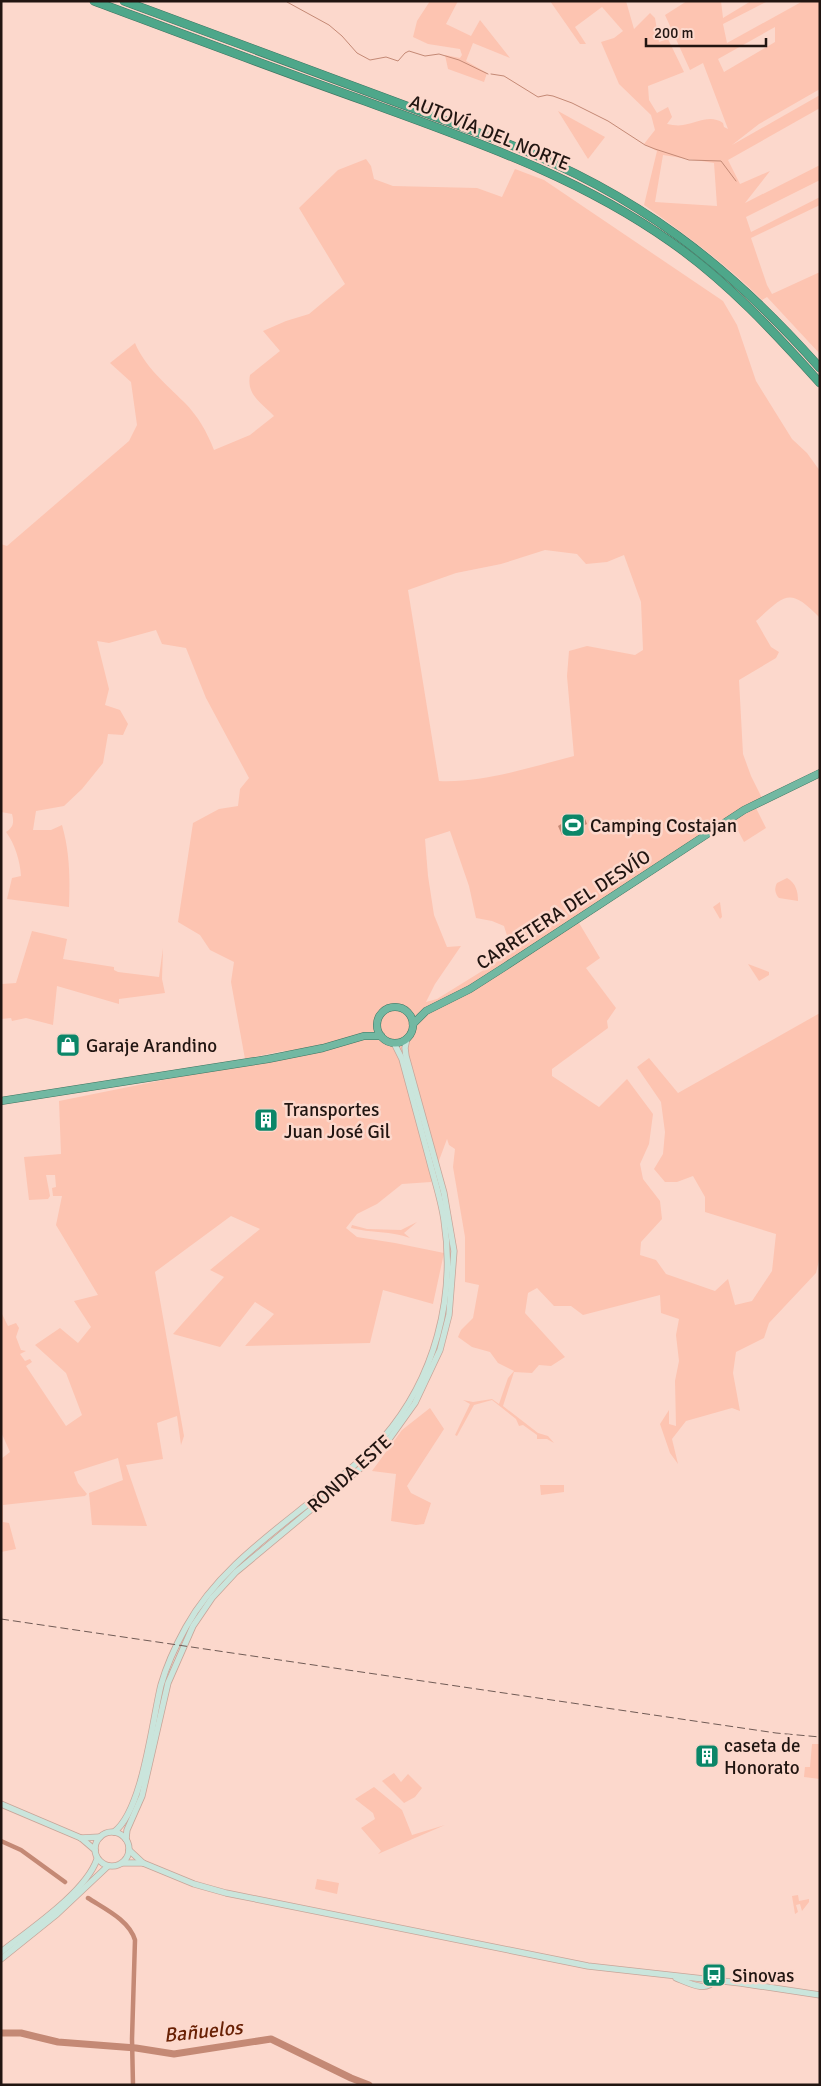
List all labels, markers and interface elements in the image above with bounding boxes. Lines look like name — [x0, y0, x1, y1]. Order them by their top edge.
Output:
scale bar — [646, 15, 766, 47]
text: 200 m — [654, 24, 694, 42]
street label: AUTOVÍA DEL NORTE — [406, 90, 573, 176]
sports icon: Camping Costajan — [560, 812, 586, 838]
place label: Camping Costajan — [590, 814, 737, 838]
street label: CARRETERA DEL DESVÍO — [472, 845, 655, 975]
shop icon: Garaje Arandino — [55, 1032, 81, 1058]
place label: Garaje Arandino — [86, 1034, 217, 1058]
place label: Transportes Juan José Gil — [284, 1098, 390, 1144]
building icon: Transportes Juan José Gil — [253, 1107, 279, 1133]
street label: RONDA ESTE — [303, 1430, 397, 1518]
place label: caseta de Honorato — [724, 1734, 800, 1780]
building icon: caseta de Honorato — [694, 1743, 720, 1769]
bus stop icon: Sinovas — [701, 1962, 727, 1988]
place label: Sinovas — [732, 1964, 794, 1988]
water label: Bañuelos — [163, 2015, 246, 2048]

